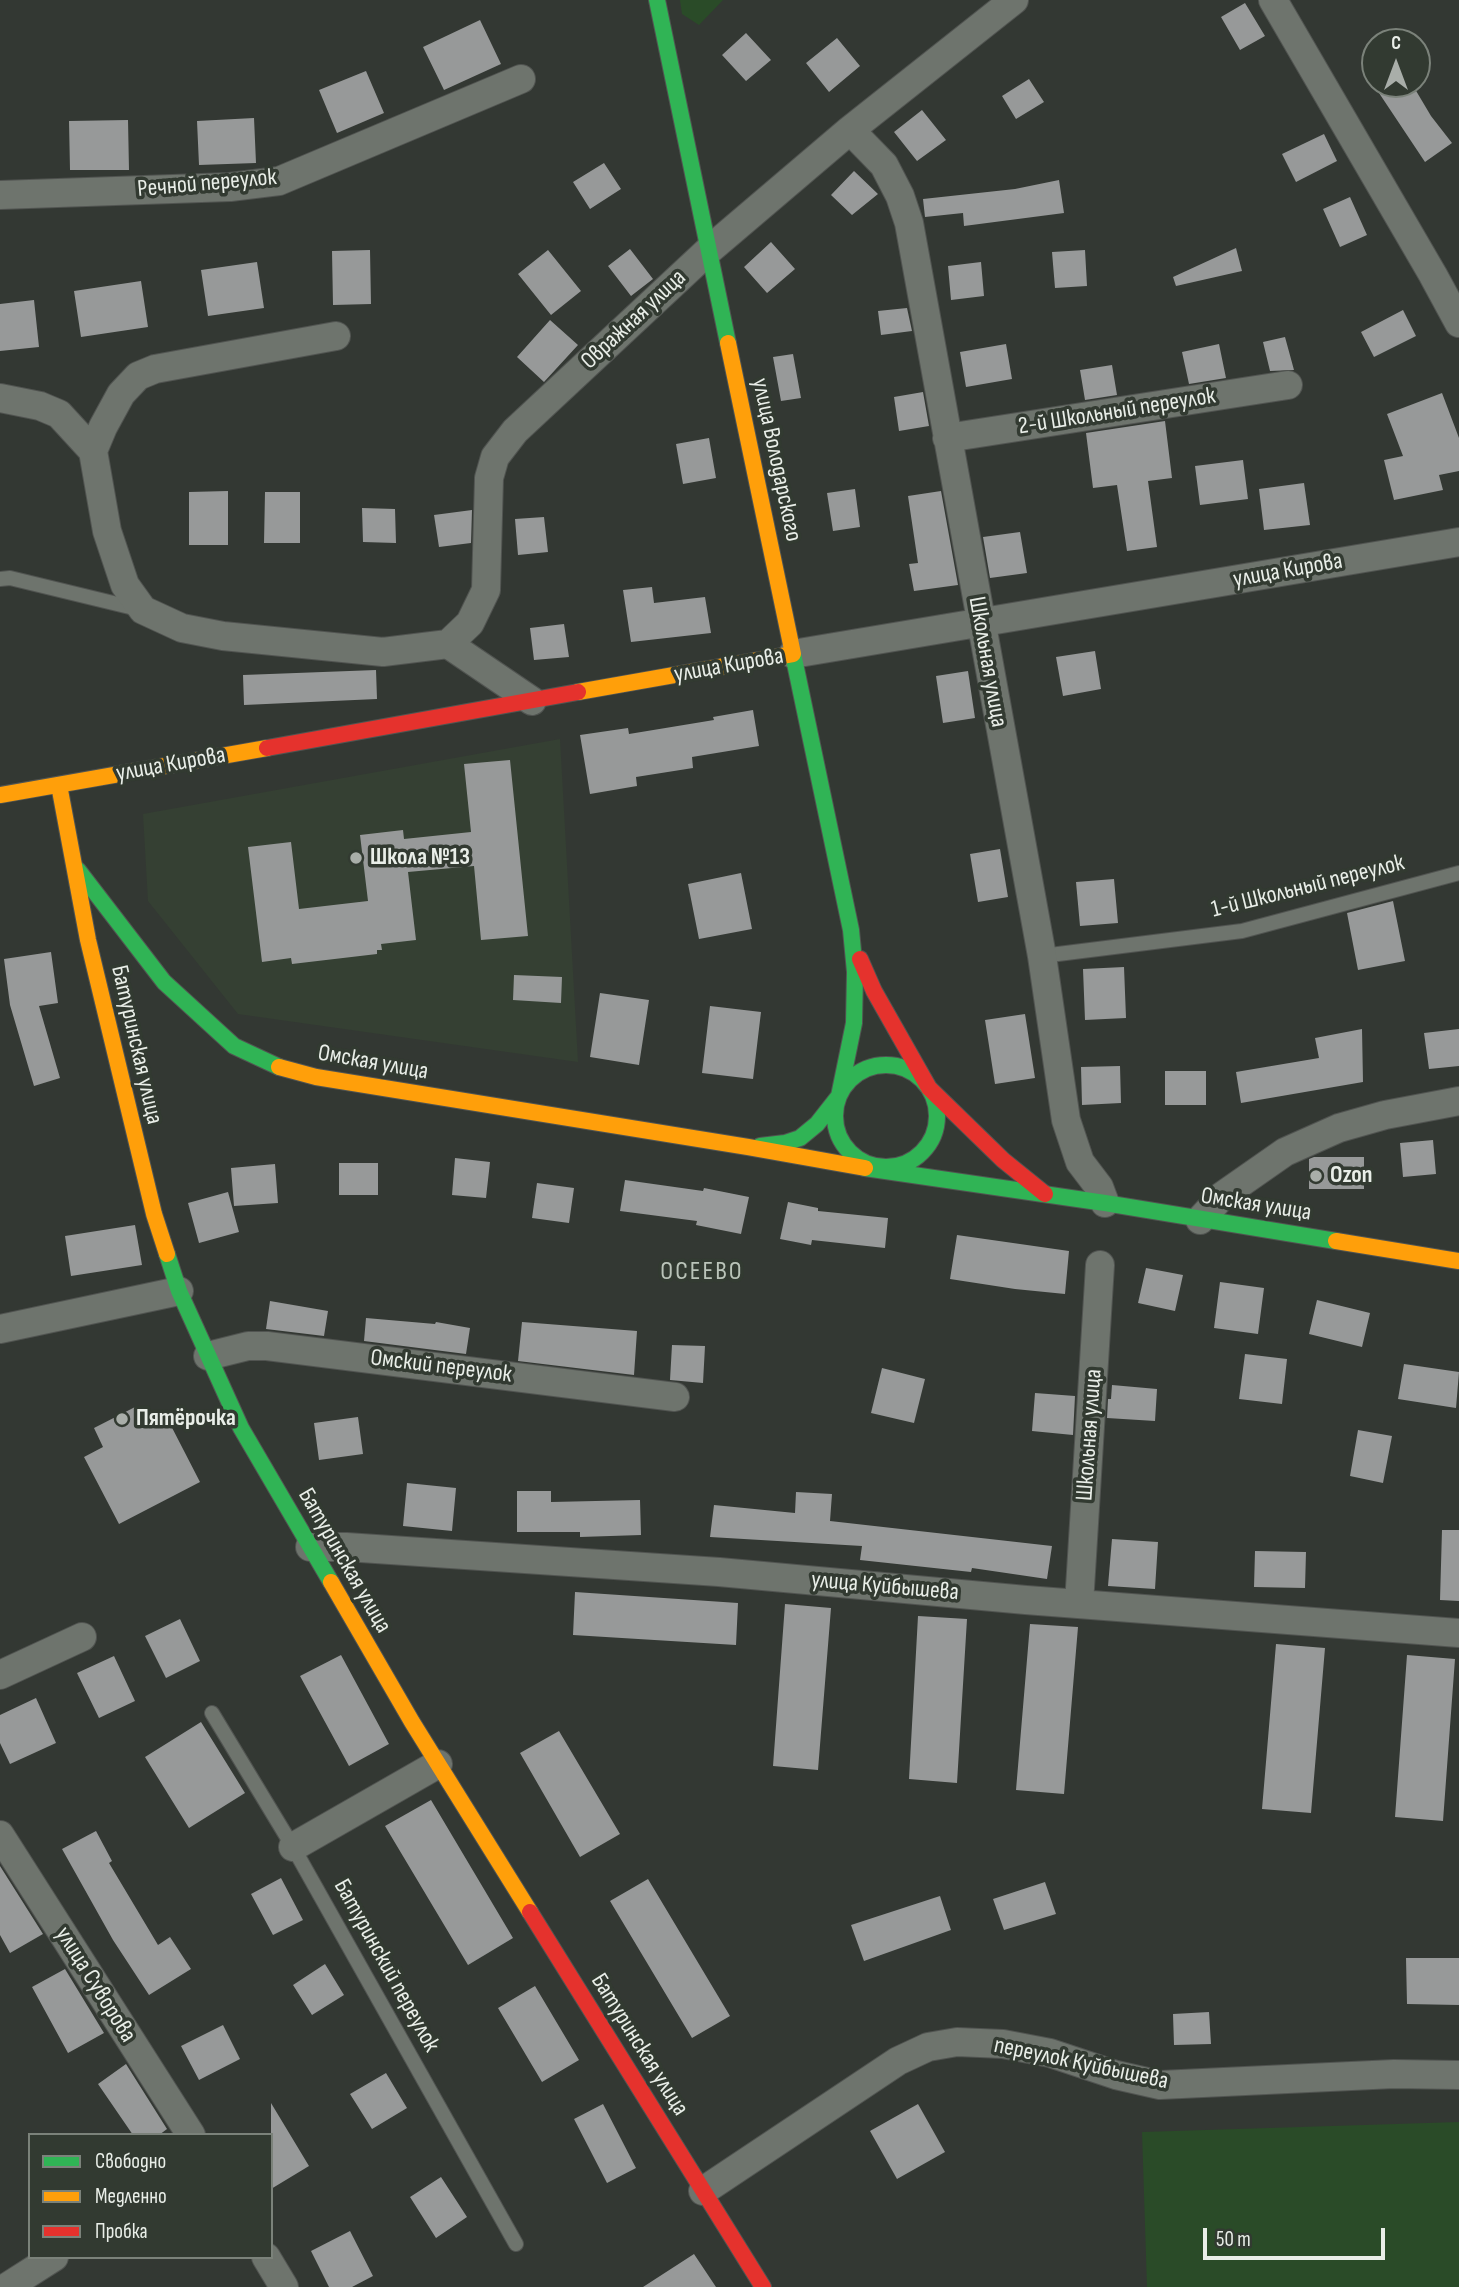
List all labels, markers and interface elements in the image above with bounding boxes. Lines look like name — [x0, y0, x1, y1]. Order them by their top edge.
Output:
north arrow — [1361, 28, 1431, 98]
text: С — [1391, 32, 1401, 55]
street label: Речной переулок — [136, 164, 278, 204]
street label: Овражная улица — [575, 264, 693, 376]
street label: улица Володарского — [745, 376, 807, 544]
street label: 2-й Школьный переулок — [1016, 382, 1218, 442]
street label: улица Кирова — [1231, 547, 1345, 595]
street label: Школьная улица — [961, 594, 1013, 730]
street label: улица Кирова — [672, 642, 786, 690]
street label: улица Кирова — [114, 741, 228, 789]
place label: Школа №13 — [370, 844, 470, 872]
street label: 1-й Школьный переулок — [1209, 849, 1407, 925]
marker: Школа №13 — [348, 850, 364, 866]
street label: Батуринская улица — [104, 963, 168, 1127]
street label: Омская улица — [316, 1039, 430, 1087]
place label: Ozon — [1330, 1162, 1372, 1190]
marker: Ozon — [1308, 1168, 1324, 1184]
street label: Омская улица — [1199, 1182, 1313, 1228]
district label: ОСЕЕВО — [661, 1256, 743, 1288]
street label: Омский переулок — [369, 1344, 513, 1390]
street label: Школьная улица — [1071, 1368, 1109, 1502]
place label: Пятёрочка — [136, 1405, 236, 1433]
marker: Пятёрочка — [114, 1411, 130, 1427]
street label: Батуринская улица — [291, 1484, 397, 1638]
street label: улица Куйбышева — [810, 1566, 960, 1608]
street label: Батуринский переулок — [327, 1875, 445, 2057]
street label: улица Суворова — [48, 1922, 142, 2048]
street label: Батуринская улица — [584, 1969, 694, 2121]
street label: переулок Куйбышева — [991, 2031, 1171, 2097]
legend — [28, 2133, 273, 2259]
text: Свободно — [95, 2149, 166, 2174]
text: Медленно — [95, 2184, 167, 2209]
scale bar — [1207, 2214, 1389, 2258]
text: Пробка — [95, 2219, 148, 2244]
text: 50 m — [1216, 2227, 1251, 2252]

